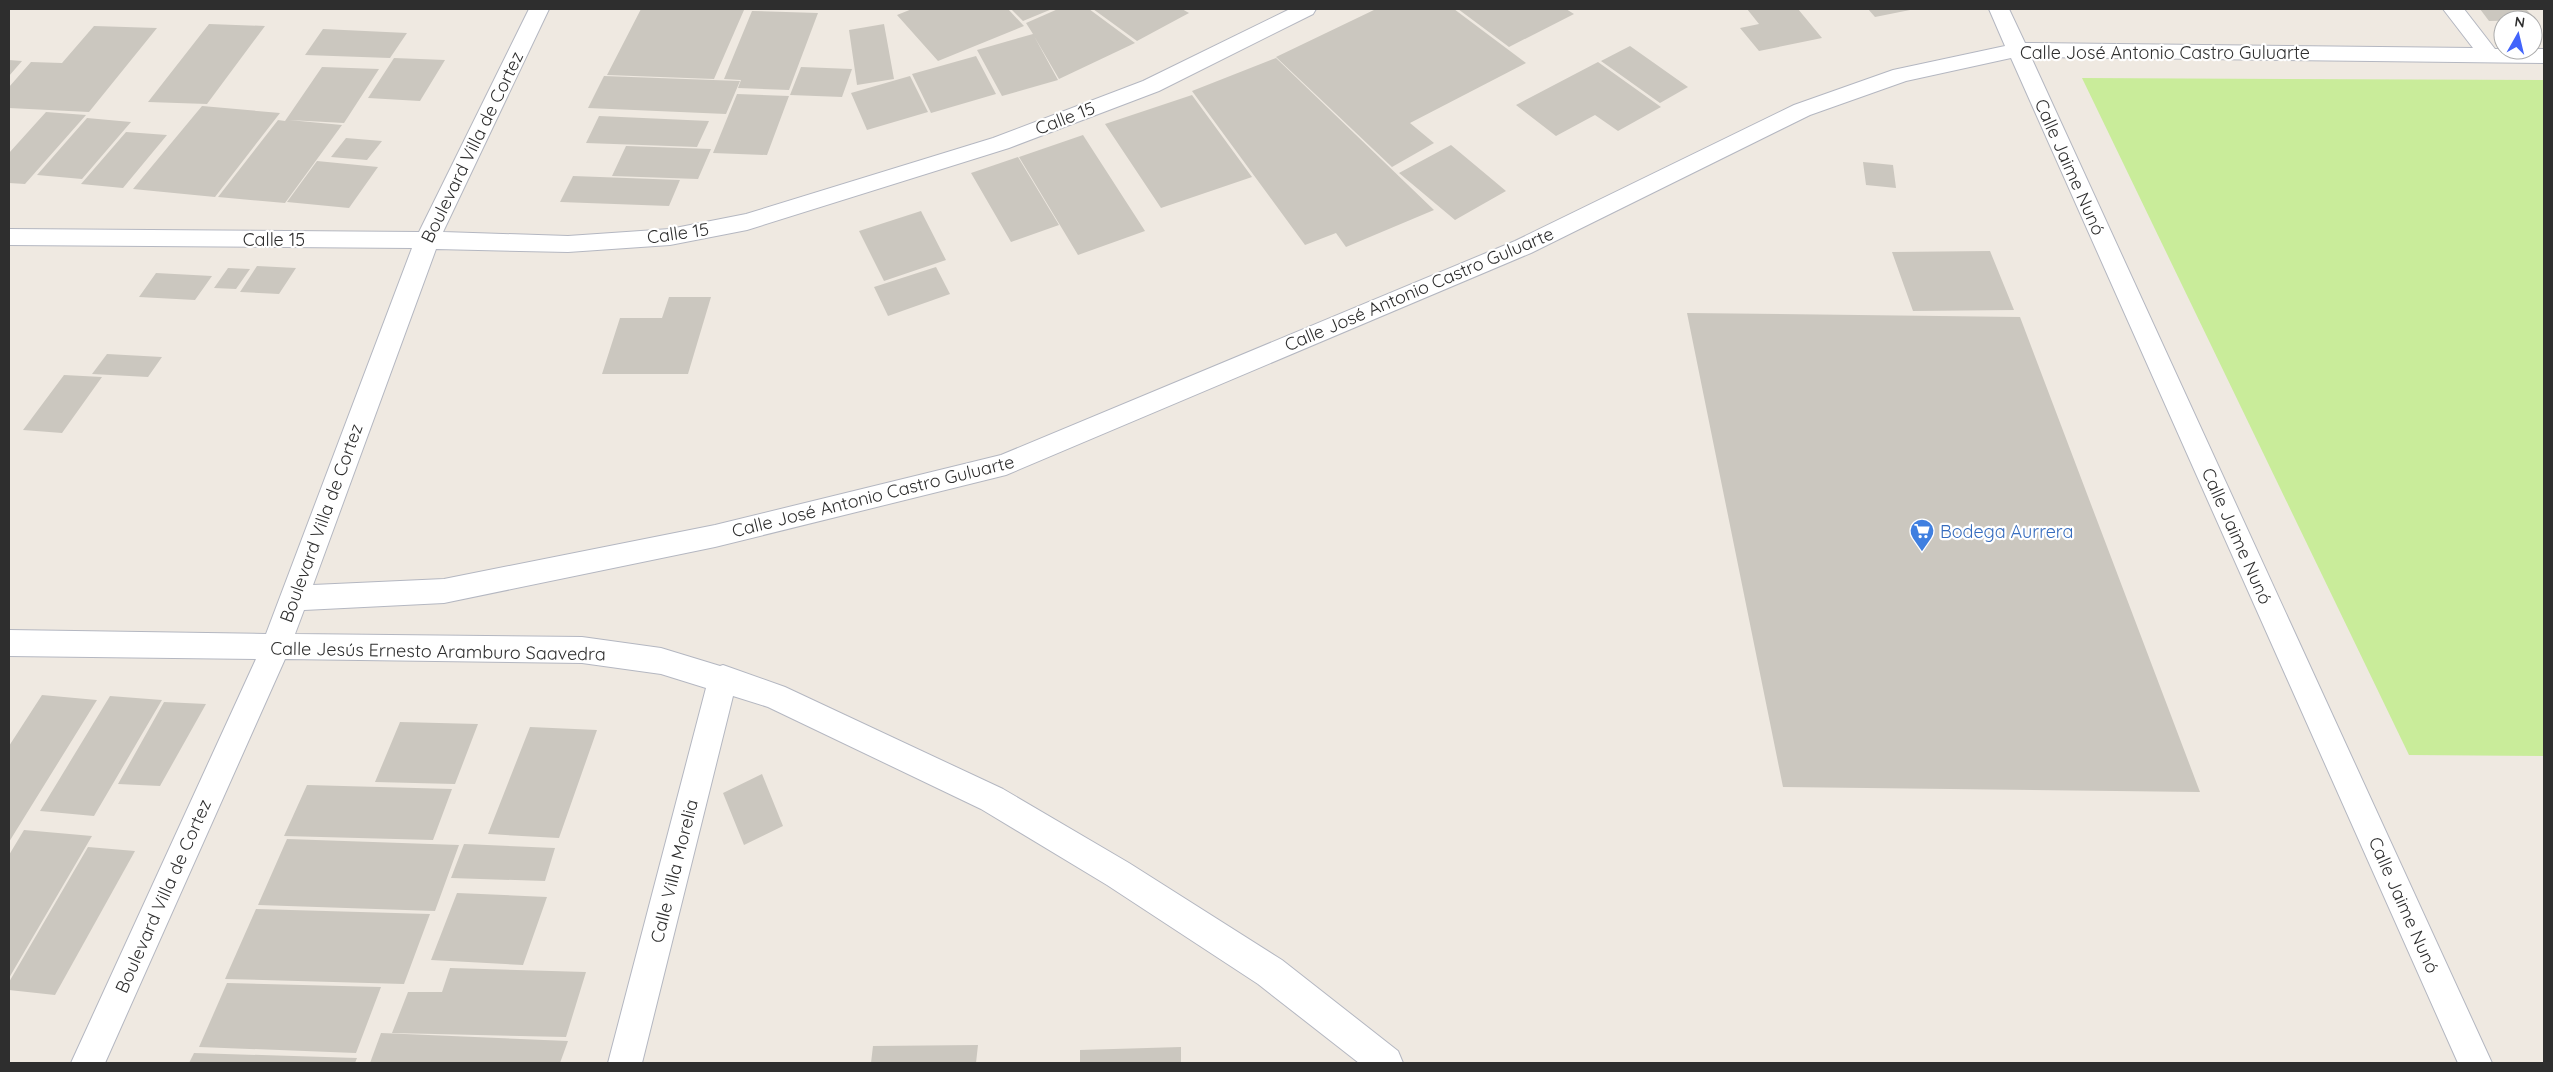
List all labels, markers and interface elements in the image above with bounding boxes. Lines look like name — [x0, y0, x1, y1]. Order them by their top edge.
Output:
north arrow — [2493, 10, 2543, 60]
text: N — [2513, 12, 2526, 32]
street label: Calle José Antonio Castro Guluarte — [2020, 41, 2310, 64]
street label: Boulevard Villa de Cortez — [416, 48, 528, 246]
street label: Calle Jaime Nunó — [2030, 95, 2110, 239]
street label: Calle 15 — [1032, 96, 1098, 140]
street label: Calle 15 — [646, 217, 710, 249]
street label: Calle José Antonio Castro Guluarte — [1281, 222, 1557, 356]
street label: Calle 15 — [243, 228, 305, 251]
street label: Boulevard Villa de Cortez — [274, 420, 368, 626]
street label: Calle José Antonio Castro Guluarte — [729, 450, 1017, 542]
street label: Calle Jaime Nunó — [2197, 464, 2277, 608]
supermarket icon: Bodega Aurrera — [1909, 518, 1935, 552]
place label: Bodega Aurrera — [1940, 520, 2074, 543]
street label: Calle Jesús Ernesto Aramburo Saavedra — [270, 637, 606, 665]
street label: Boulevard Villa de Cortez — [110, 795, 216, 997]
street label: Calle Villa Morelia — [645, 797, 703, 945]
street label: Calle Jaime Nunó — [2364, 833, 2444, 977]

